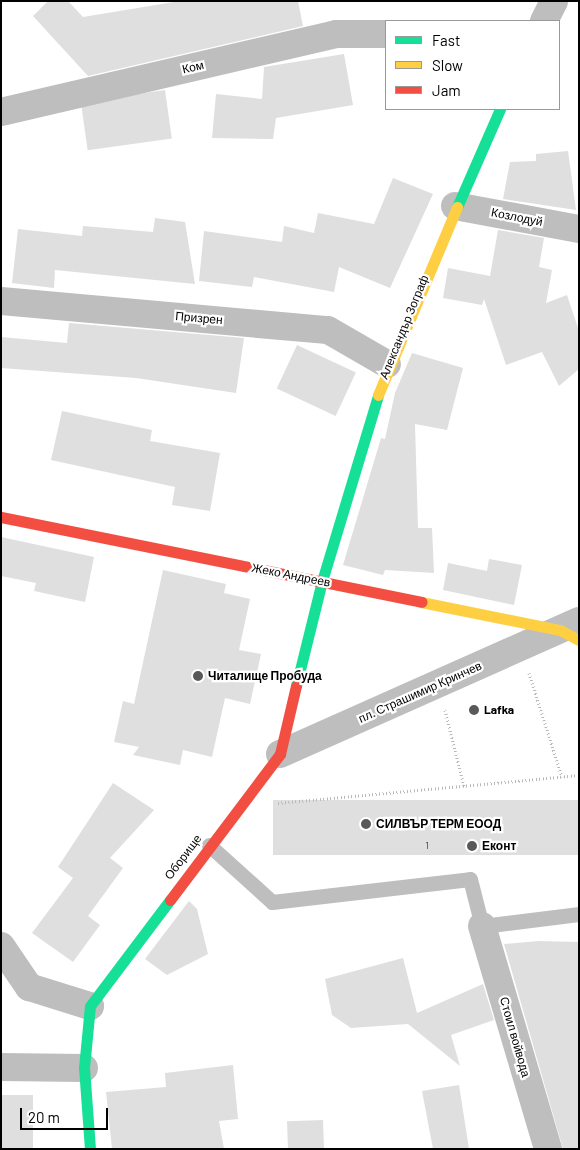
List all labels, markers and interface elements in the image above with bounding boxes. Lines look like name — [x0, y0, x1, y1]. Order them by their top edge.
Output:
legend — [385, 20, 560, 110]
text: Fast — [432, 31, 460, 49]
text: Slow — [432, 56, 463, 74]
street label: Ком — [181, 58, 205, 76]
text: Jam — [432, 81, 461, 99]
street label: Козлодуй — [490, 205, 544, 229]
street label: Александър Зограф — [376, 273, 432, 381]
street label: Призрен — [175, 309, 223, 327]
street label: Жеко Андреев — [250, 560, 332, 590]
street label: пл. Страшимир Кринчев — [356, 658, 484, 726]
place label: Читалище Пробуда — [208, 669, 322, 683]
marker: Читалище Пробуда — [192, 670, 204, 682]
place label: Lafka — [484, 703, 514, 717]
marker: Lafka — [468, 704, 480, 716]
place label: СИЛВЪР ТЕРМ ЕООД — [376, 817, 501, 831]
marker: СИЛВЪР ТЕРМ ЕООД — [360, 818, 372, 830]
street label: Оборище — [161, 832, 205, 882]
place label: Еконт — [482, 839, 516, 853]
house number: 1 — [425, 840, 429, 852]
marker: Еконт — [466, 840, 478, 852]
street label: Стоил войвода — [497, 995, 533, 1079]
scale bar — [22, 1098, 110, 1130]
text: 20 m — [28, 1108, 60, 1126]

